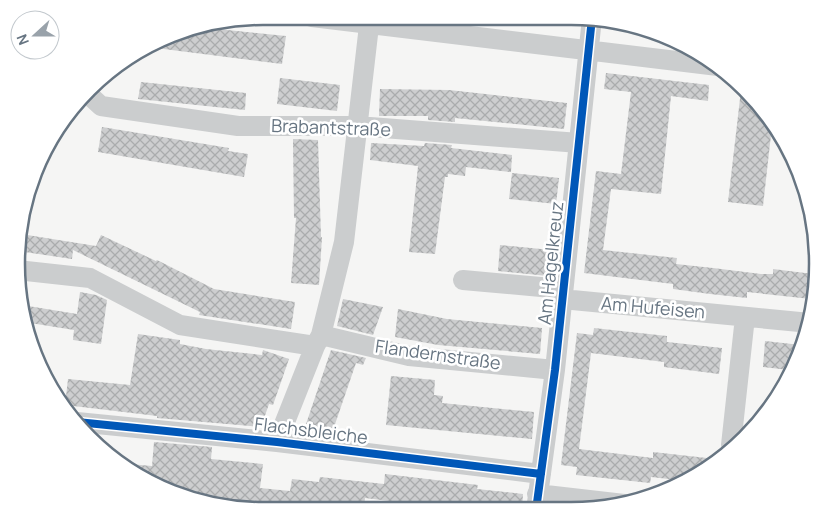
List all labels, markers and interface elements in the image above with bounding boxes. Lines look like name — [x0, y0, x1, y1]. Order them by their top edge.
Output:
north arrow — [10, 10, 60, 60]
text: N — [12, 32, 33, 48]
street label: Brabantstraße — [271, 113, 391, 141]
street label: Am Hagelkreuz — [532, 200, 568, 326]
street label: Am Hufeisen — [600, 290, 706, 324]
street label: Flandernstraße — [374, 333, 502, 375]
street label: Flachsbleiche — [253, 411, 369, 449]

